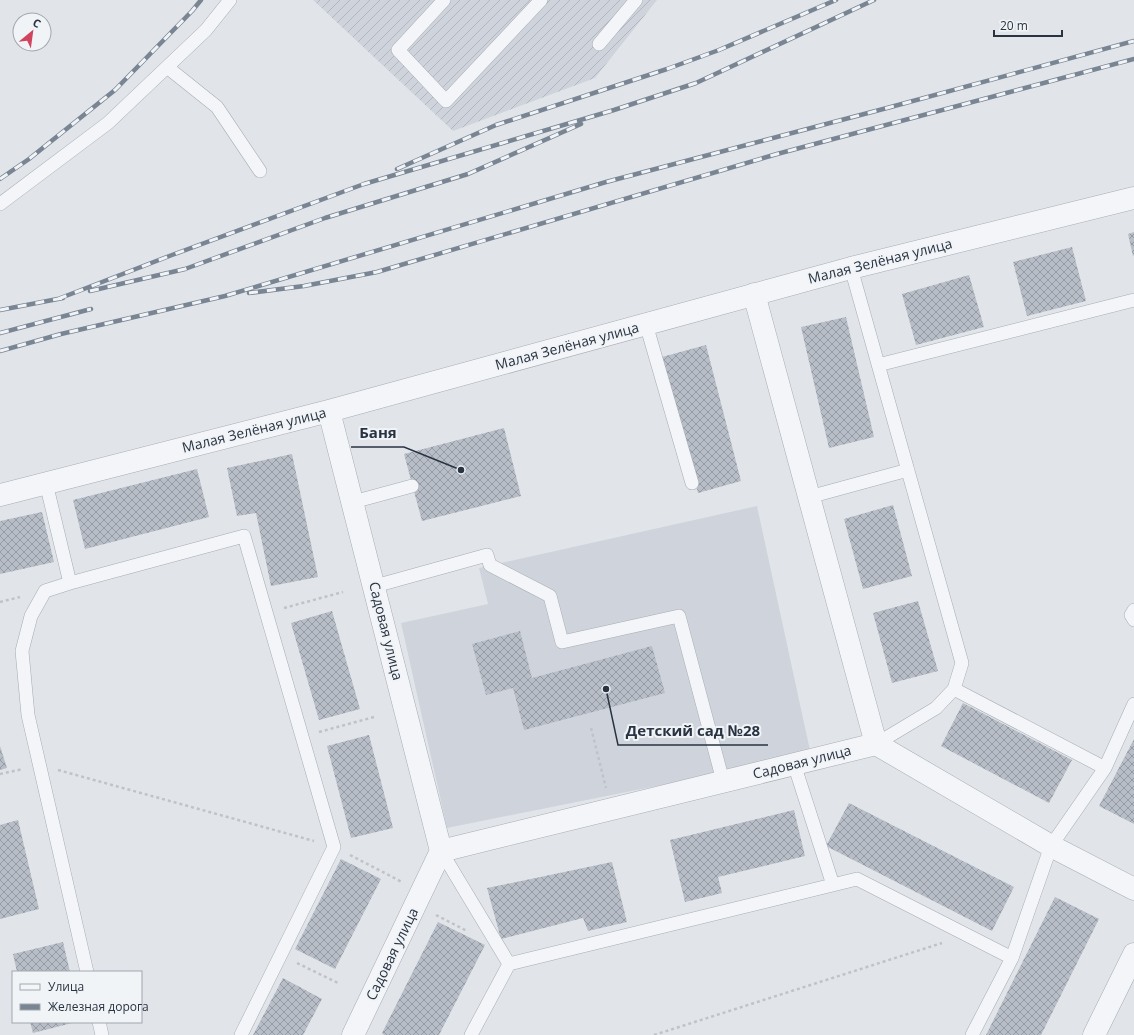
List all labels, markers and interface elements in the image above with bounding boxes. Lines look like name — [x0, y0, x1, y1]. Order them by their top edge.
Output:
north arrow — [12, 12, 52, 52]
scale bar — [994, 12, 1062, 38]
text: С — [30, 15, 44, 31]
text: 20 m — [1000, 17, 1028, 34]
street label: Малая Зелёная улица — [806, 233, 954, 288]
street label: Малая Зелёная улица — [493, 317, 641, 374]
street label: Малая Зелёная улица — [180, 402, 328, 457]
callout: Баня — [351, 420, 404, 447]
text: Баня — [359, 422, 397, 442]
street label: Садовая улица — [365, 580, 408, 682]
callout: Детский сад №28 — [618, 718, 768, 745]
text: Детский сад №28 — [626, 720, 761, 740]
street label: Садовая улица — [751, 740, 853, 783]
street label: Садовая улица — [361, 904, 422, 1003]
legend — [12, 971, 142, 1023]
text: Улица — [48, 978, 84, 995]
text: Железная дорога — [48, 998, 149, 1015]

